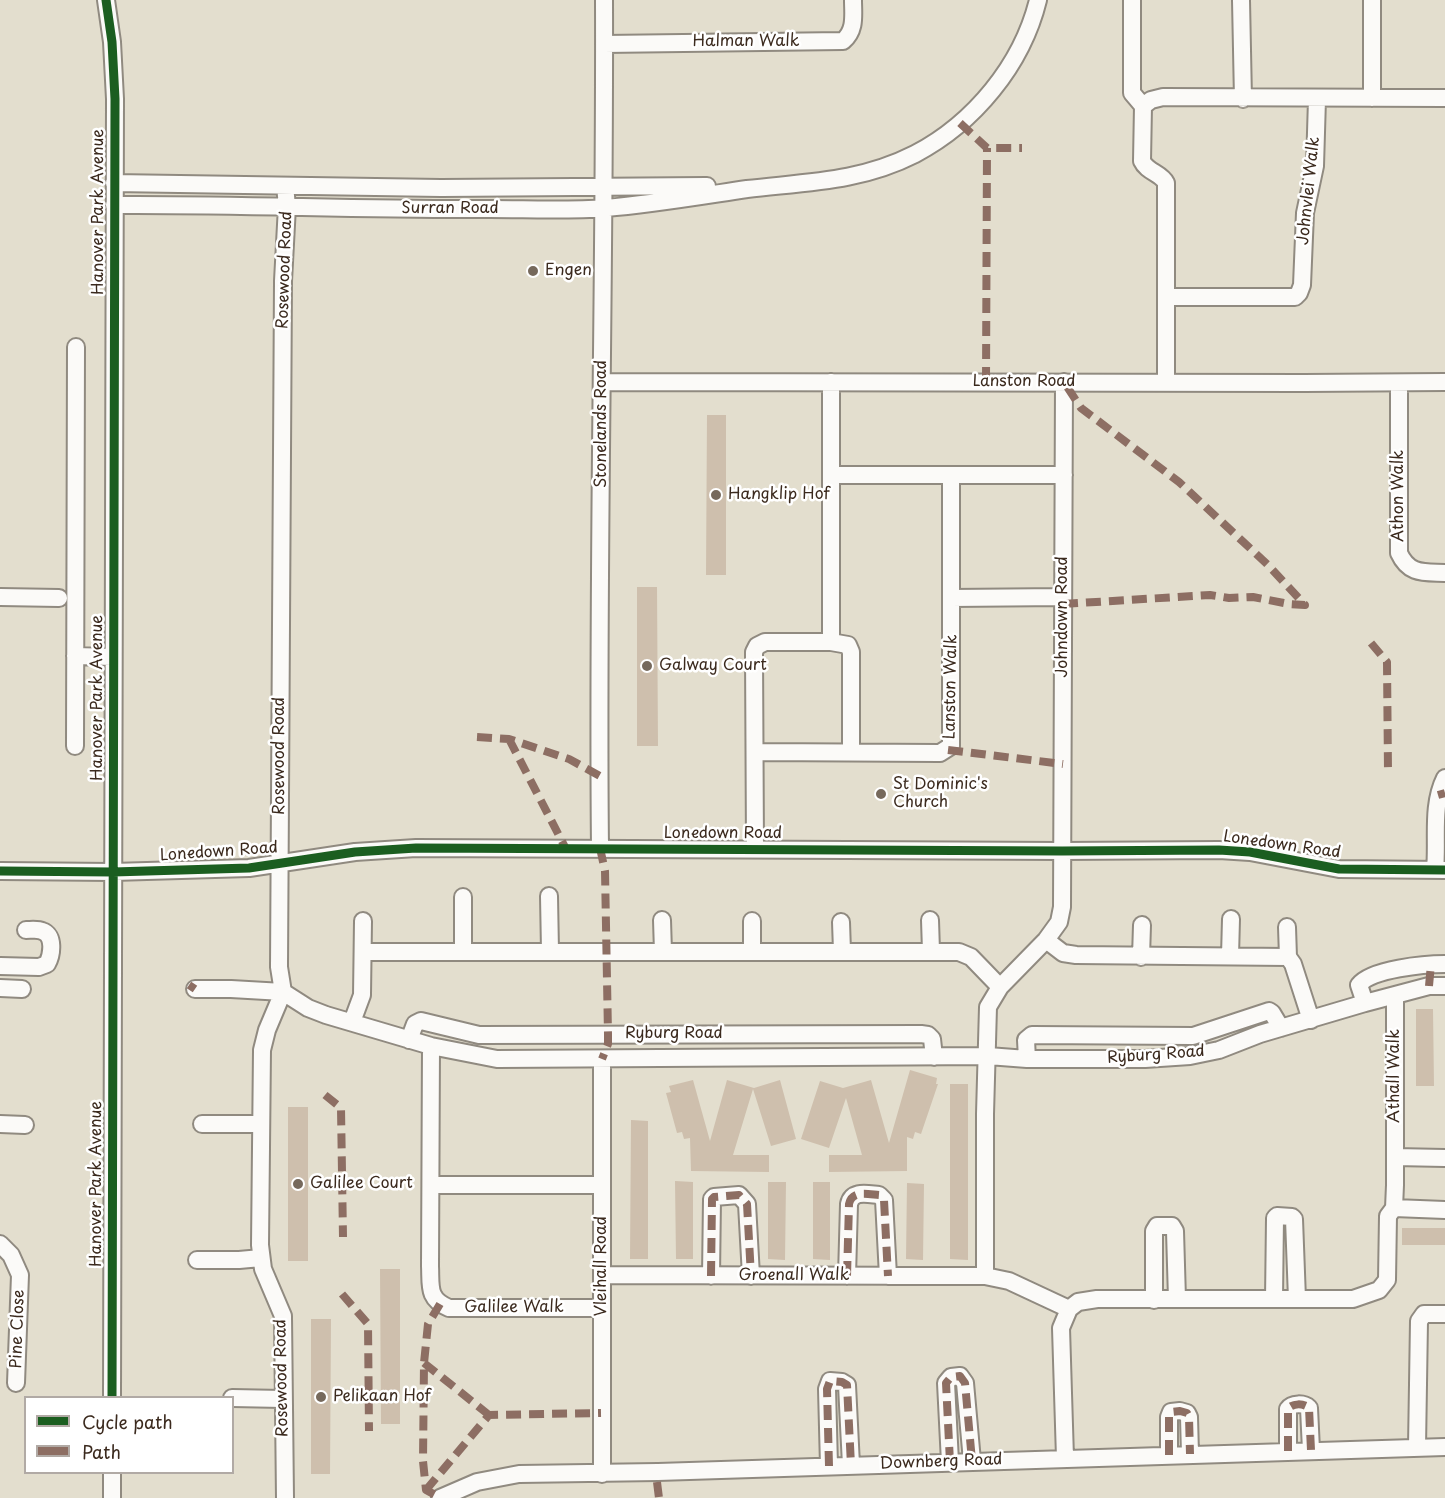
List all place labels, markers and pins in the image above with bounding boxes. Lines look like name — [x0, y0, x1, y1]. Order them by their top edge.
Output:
place label: Engen — [545, 261, 592, 281]
marker: Engen — [526, 264, 540, 278]
place label: Hangklip Hof — [728, 485, 830, 505]
marker: Hangklip Hof — [709, 488, 723, 502]
place label: Galway Court — [659, 656, 767, 676]
marker: Galway Court — [640, 659, 654, 673]
place label: St Dominic's Church — [893, 775, 988, 813]
marker: St Dominic's Church — [874, 787, 888, 801]
place label: Galilee Court — [310, 1174, 413, 1194]
marker: Galilee Court — [291, 1177, 305, 1191]
place label: Pelikaan Hof — [333, 1387, 431, 1407]
marker: Pelikaan Hof — [314, 1390, 328, 1404]

